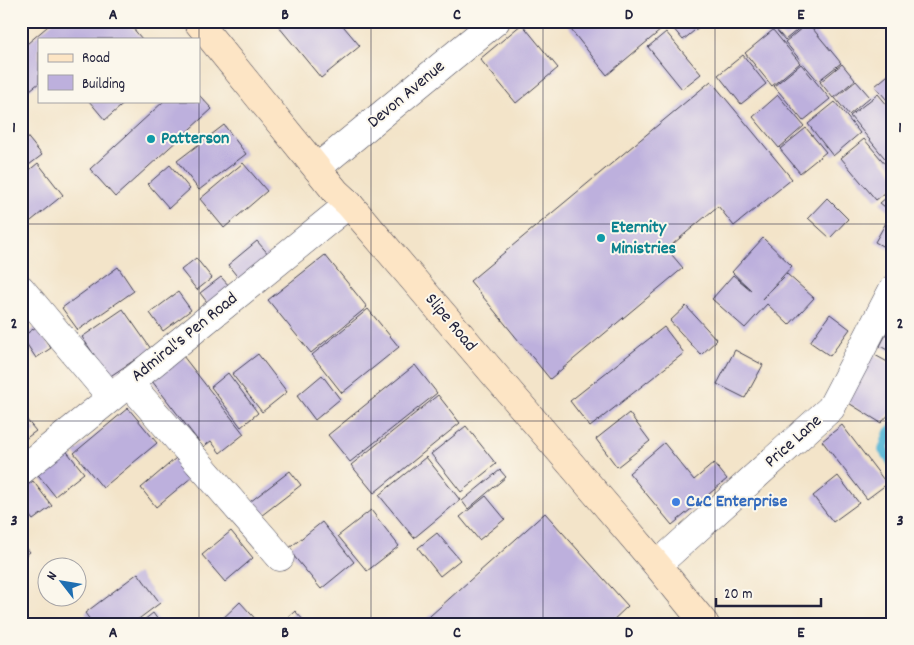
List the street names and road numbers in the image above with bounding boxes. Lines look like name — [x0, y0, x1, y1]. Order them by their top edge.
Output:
street label: Devon Avenue — [363, 55, 451, 135]
street label: Admiral's Pen Road — [126, 287, 244, 389]
street label: Slipe Road — [418, 288, 482, 358]
street label: Price Lane — [760, 409, 828, 475]

